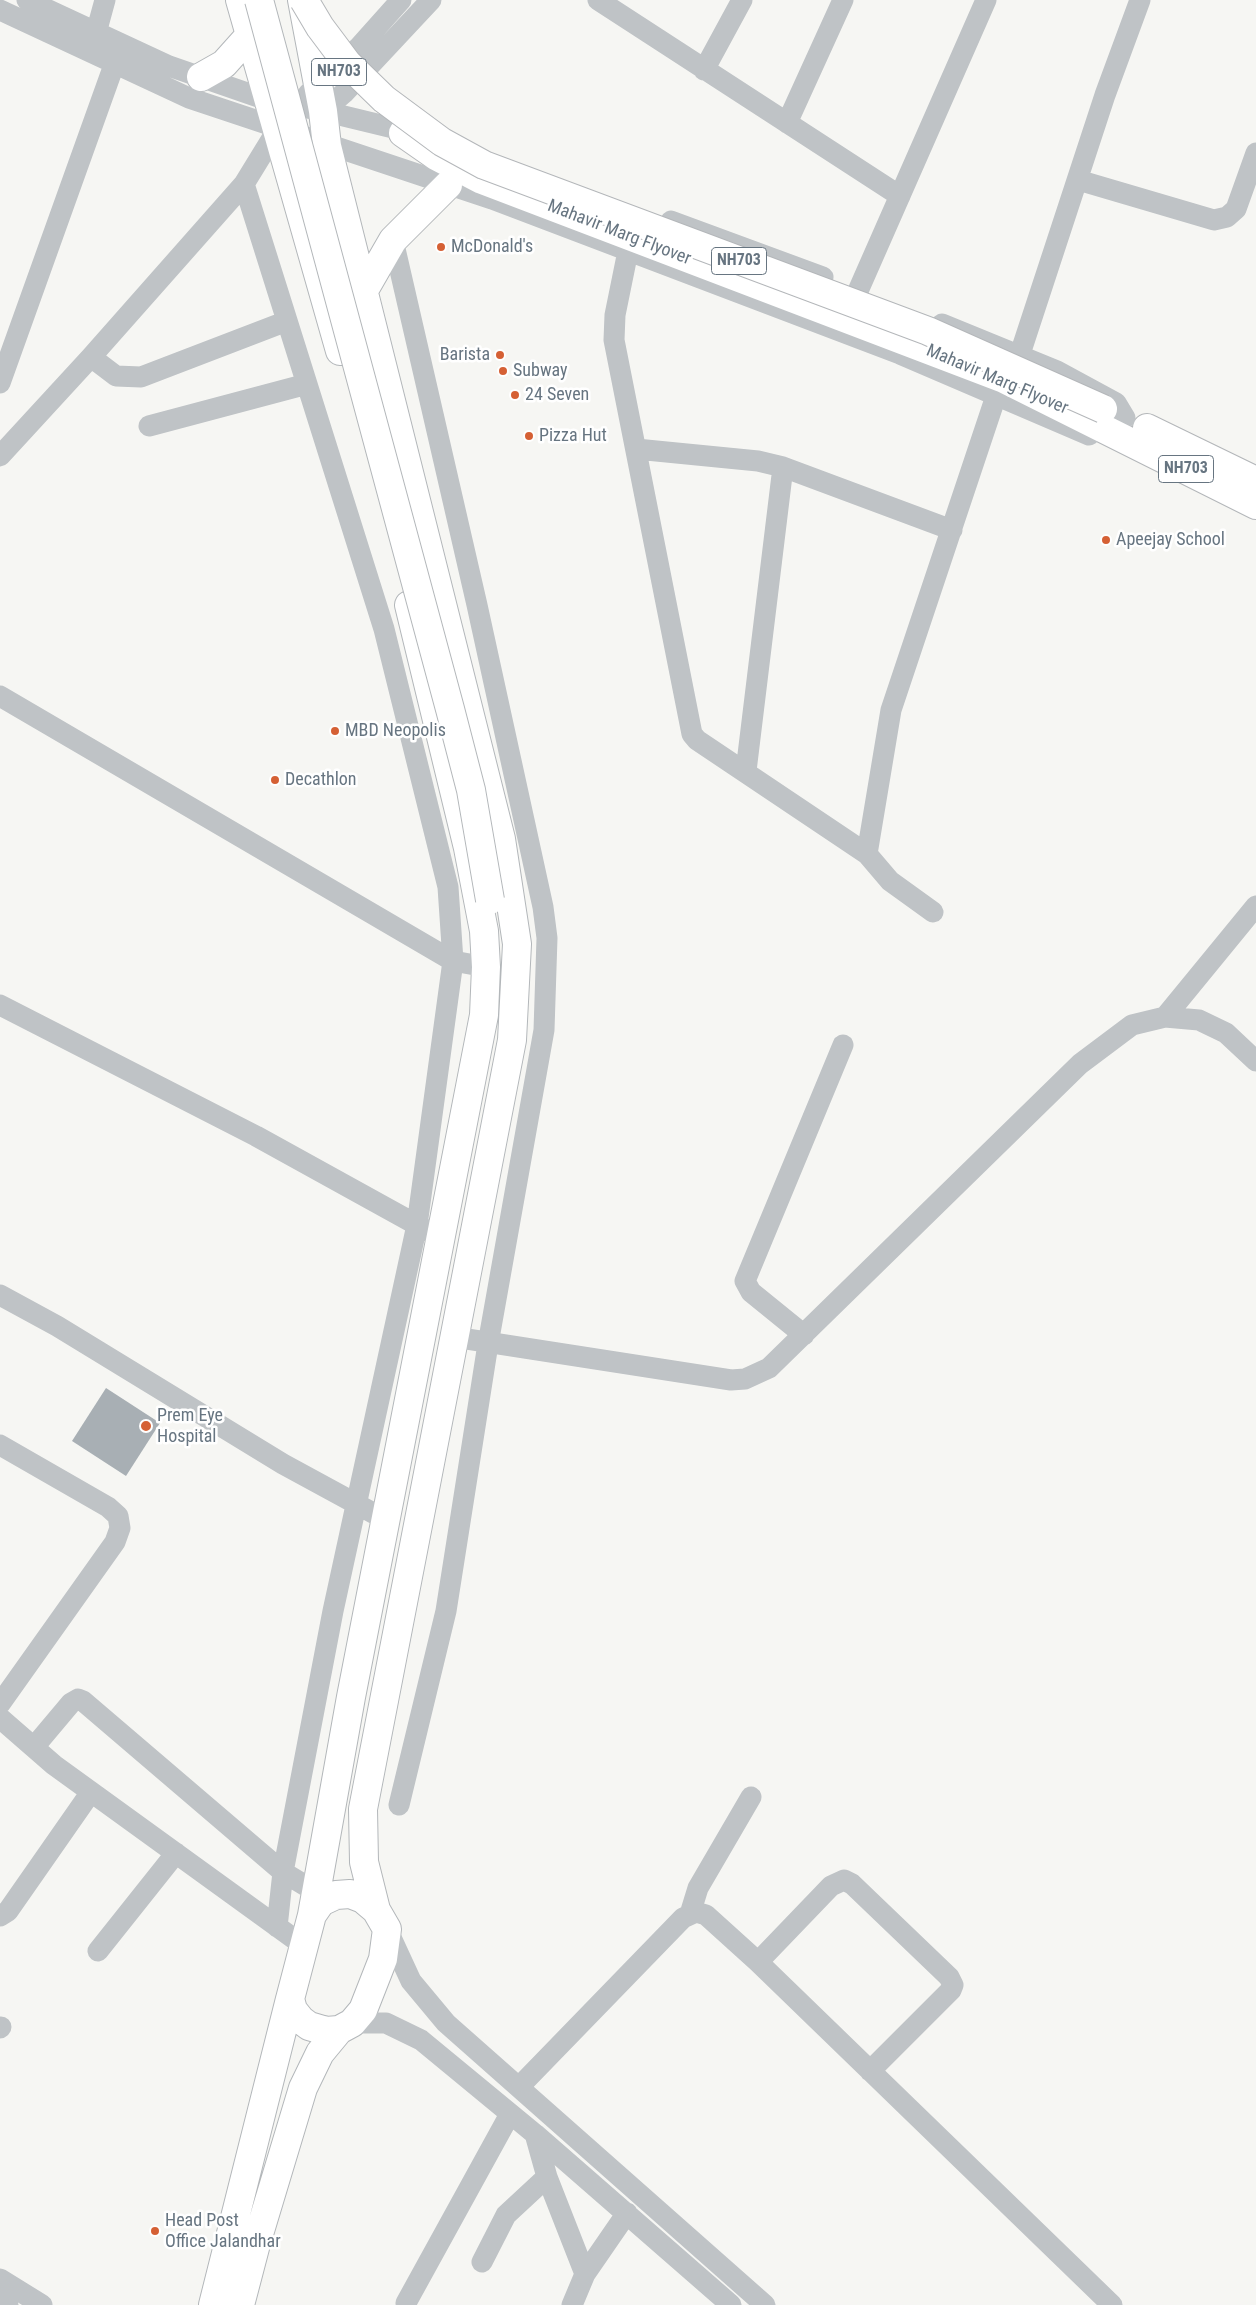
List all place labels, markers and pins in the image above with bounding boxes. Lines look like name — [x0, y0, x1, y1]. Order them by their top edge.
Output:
place label: McDonald's — [451, 236, 533, 258]
marker: McDonald's — [435, 241, 447, 253]
place label: Barista — [440, 344, 490, 366]
marker: Barista — [494, 349, 506, 361]
place label: Subway — [513, 360, 568, 382]
marker: Subway — [497, 365, 509, 377]
place label: 24 Seven — [525, 384, 589, 406]
marker: 24 Seven — [509, 389, 521, 401]
place label: Pizza Hut — [539, 425, 607, 447]
marker: Pizza Hut — [523, 430, 535, 442]
place label: Apeejay School — [1116, 529, 1225, 551]
marker: Apeejay School — [1100, 534, 1112, 546]
place label: MBD Neopolis — [345, 720, 446, 742]
marker: MBD Neopolis — [329, 725, 341, 737]
place label: Decathlon — [285, 769, 357, 791]
marker: Decathlon — [269, 774, 281, 786]
place label: Prem Eye Hospital — [157, 1405, 223, 1448]
marker: Prem Eye Hospital — [139, 1419, 153, 1433]
place label: Head Post Office Jalandhar — [165, 2210, 281, 2252]
marker: Head Post Office Jalandhar — [149, 2225, 161, 2237]

